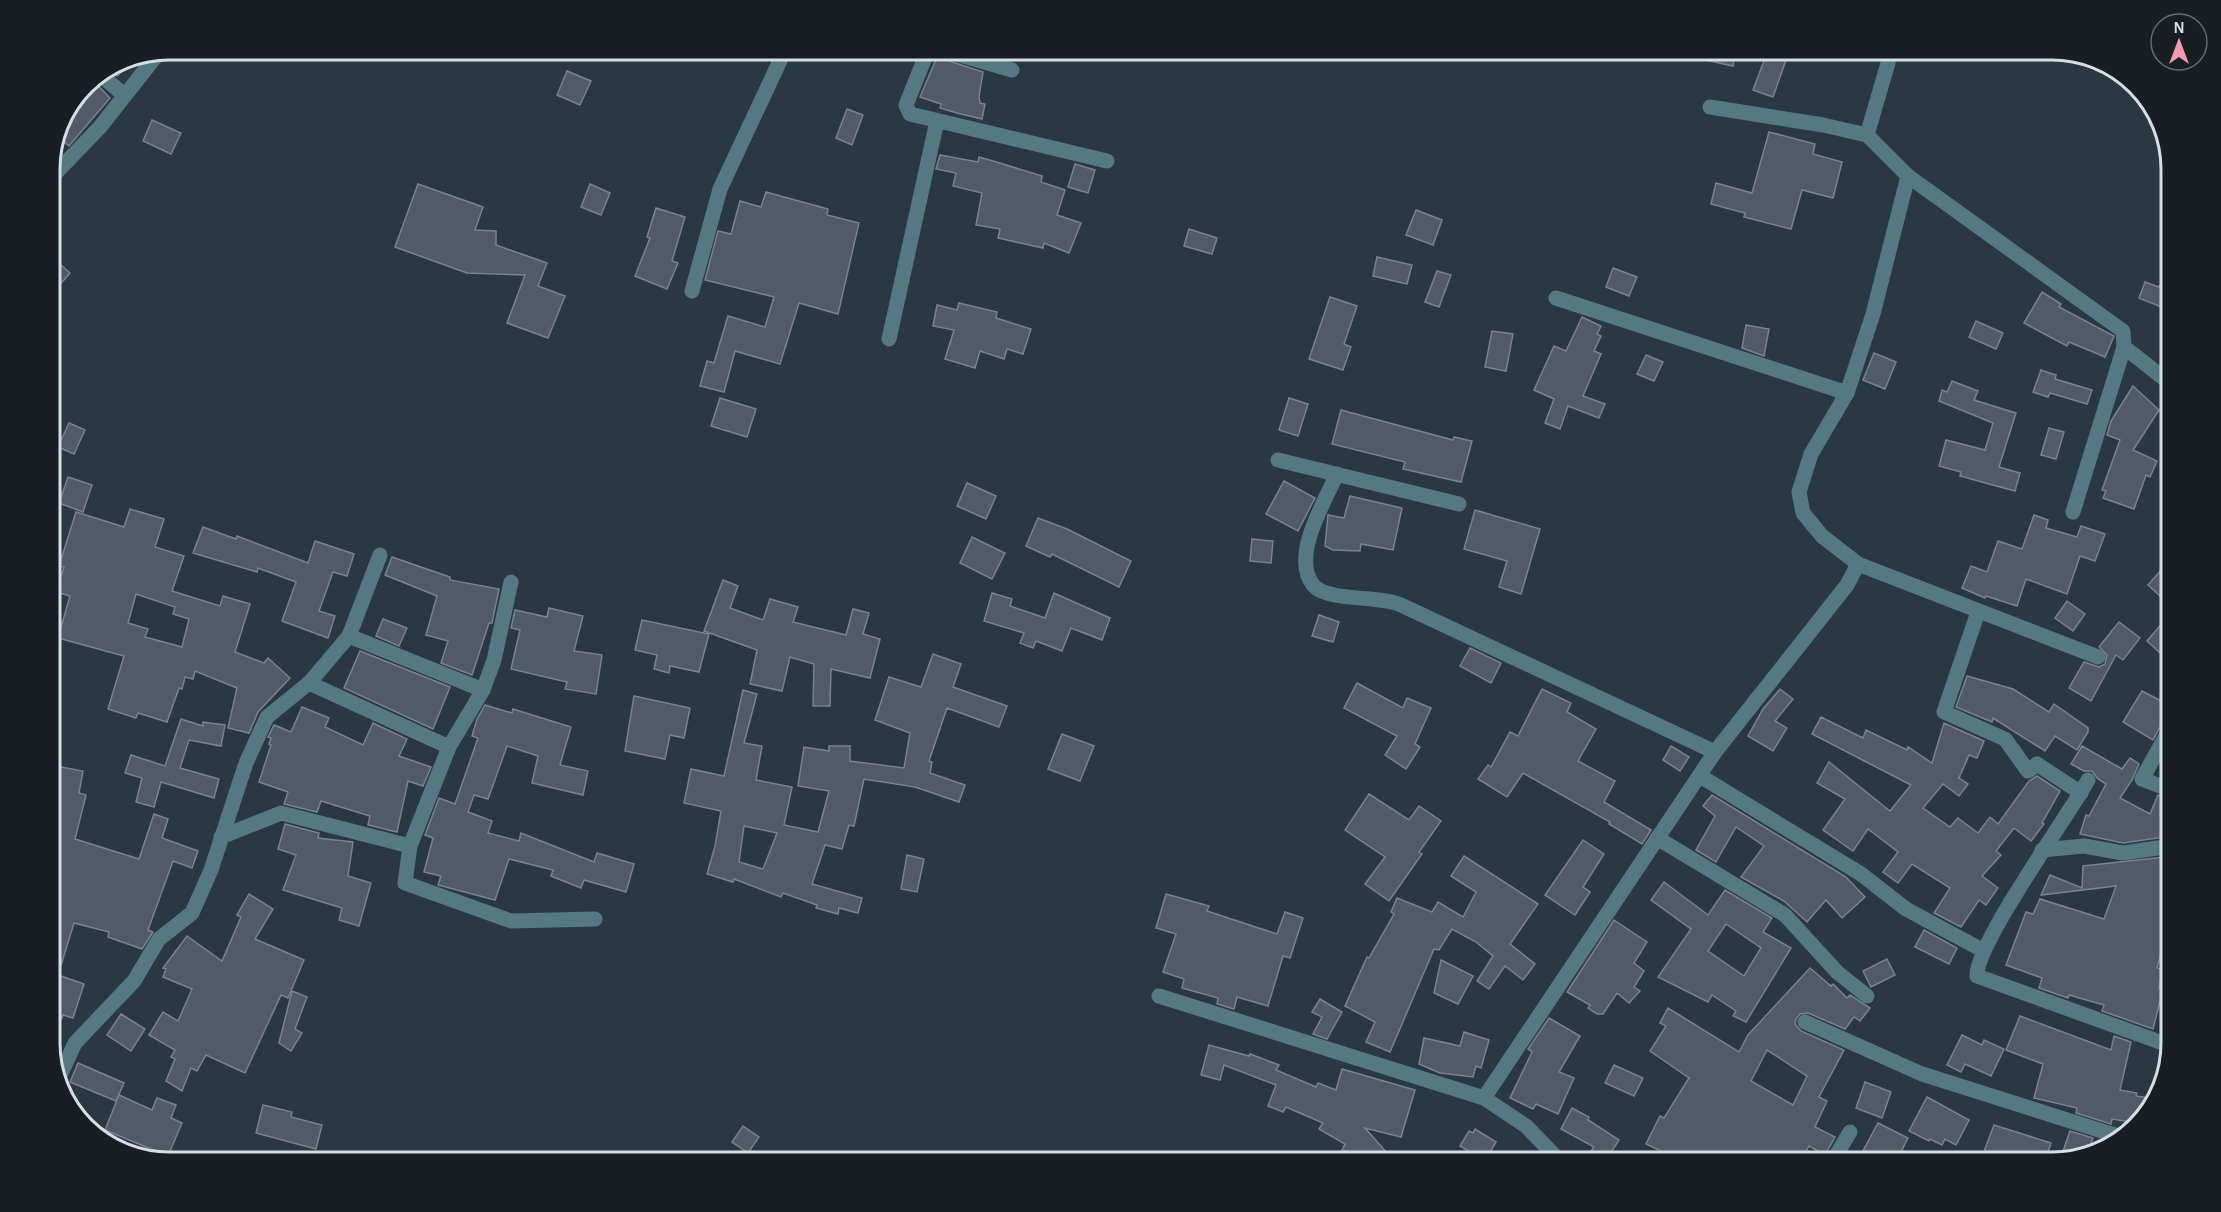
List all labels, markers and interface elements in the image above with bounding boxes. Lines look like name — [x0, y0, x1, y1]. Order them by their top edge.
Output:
north arrow — [2149, 12, 2209, 72]
text: N — [2173, 20, 2185, 36]

